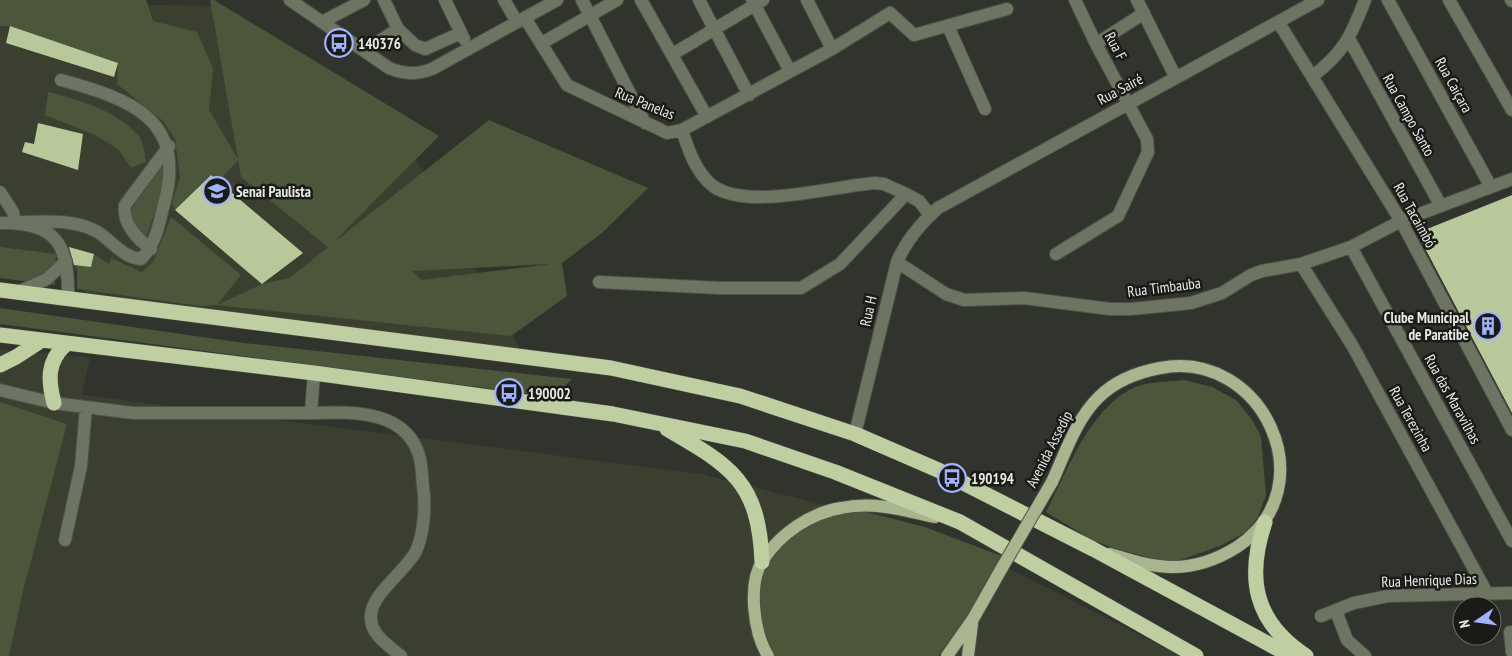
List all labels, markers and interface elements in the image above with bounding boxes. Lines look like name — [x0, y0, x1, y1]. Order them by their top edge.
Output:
bus stop icon: 140376 — [324, 28, 354, 58]
street label: Rua F — [1101, 29, 1131, 63]
place label: 140376 — [358, 34, 401, 53]
street label: Rua Caiçara — [1431, 54, 1477, 116]
street label: Rua Sairé — [1094, 69, 1146, 109]
street label: Rua Campo Santo — [1379, 71, 1439, 159]
street label: Rua Panelas — [612, 82, 678, 124]
school or university icon: Senai Paulista — [202, 176, 232, 206]
street label: Rua Tacaimbó — [1389, 179, 1441, 251]
place label: Senai Paulista — [236, 182, 311, 201]
street label: Rua Timbauba — [1126, 273, 1202, 301]
street label: Rua H — [855, 294, 881, 328]
place label: Clube Municipal de Paratibe — [1384, 308, 1469, 344]
building icon: Clube Municipal de Paratibe — [1473, 311, 1503, 341]
street label: Rua das Maravilhas — [1421, 351, 1485, 447]
bus stop icon: 190002 — [494, 378, 524, 408]
street label: Rua Terezinha — [1385, 383, 1437, 455]
place label: 190002 — [528, 384, 571, 403]
street label: Avenida Assedip — [1022, 408, 1076, 490]
bus stop icon: 190194 — [937, 463, 967, 493]
place label: 190194 — [971, 469, 1014, 488]
street label: Rua Henrique Dias — [1381, 569, 1477, 591]
north arrow — [1452, 596, 1502, 646]
text: N — [1455, 618, 1474, 630]

